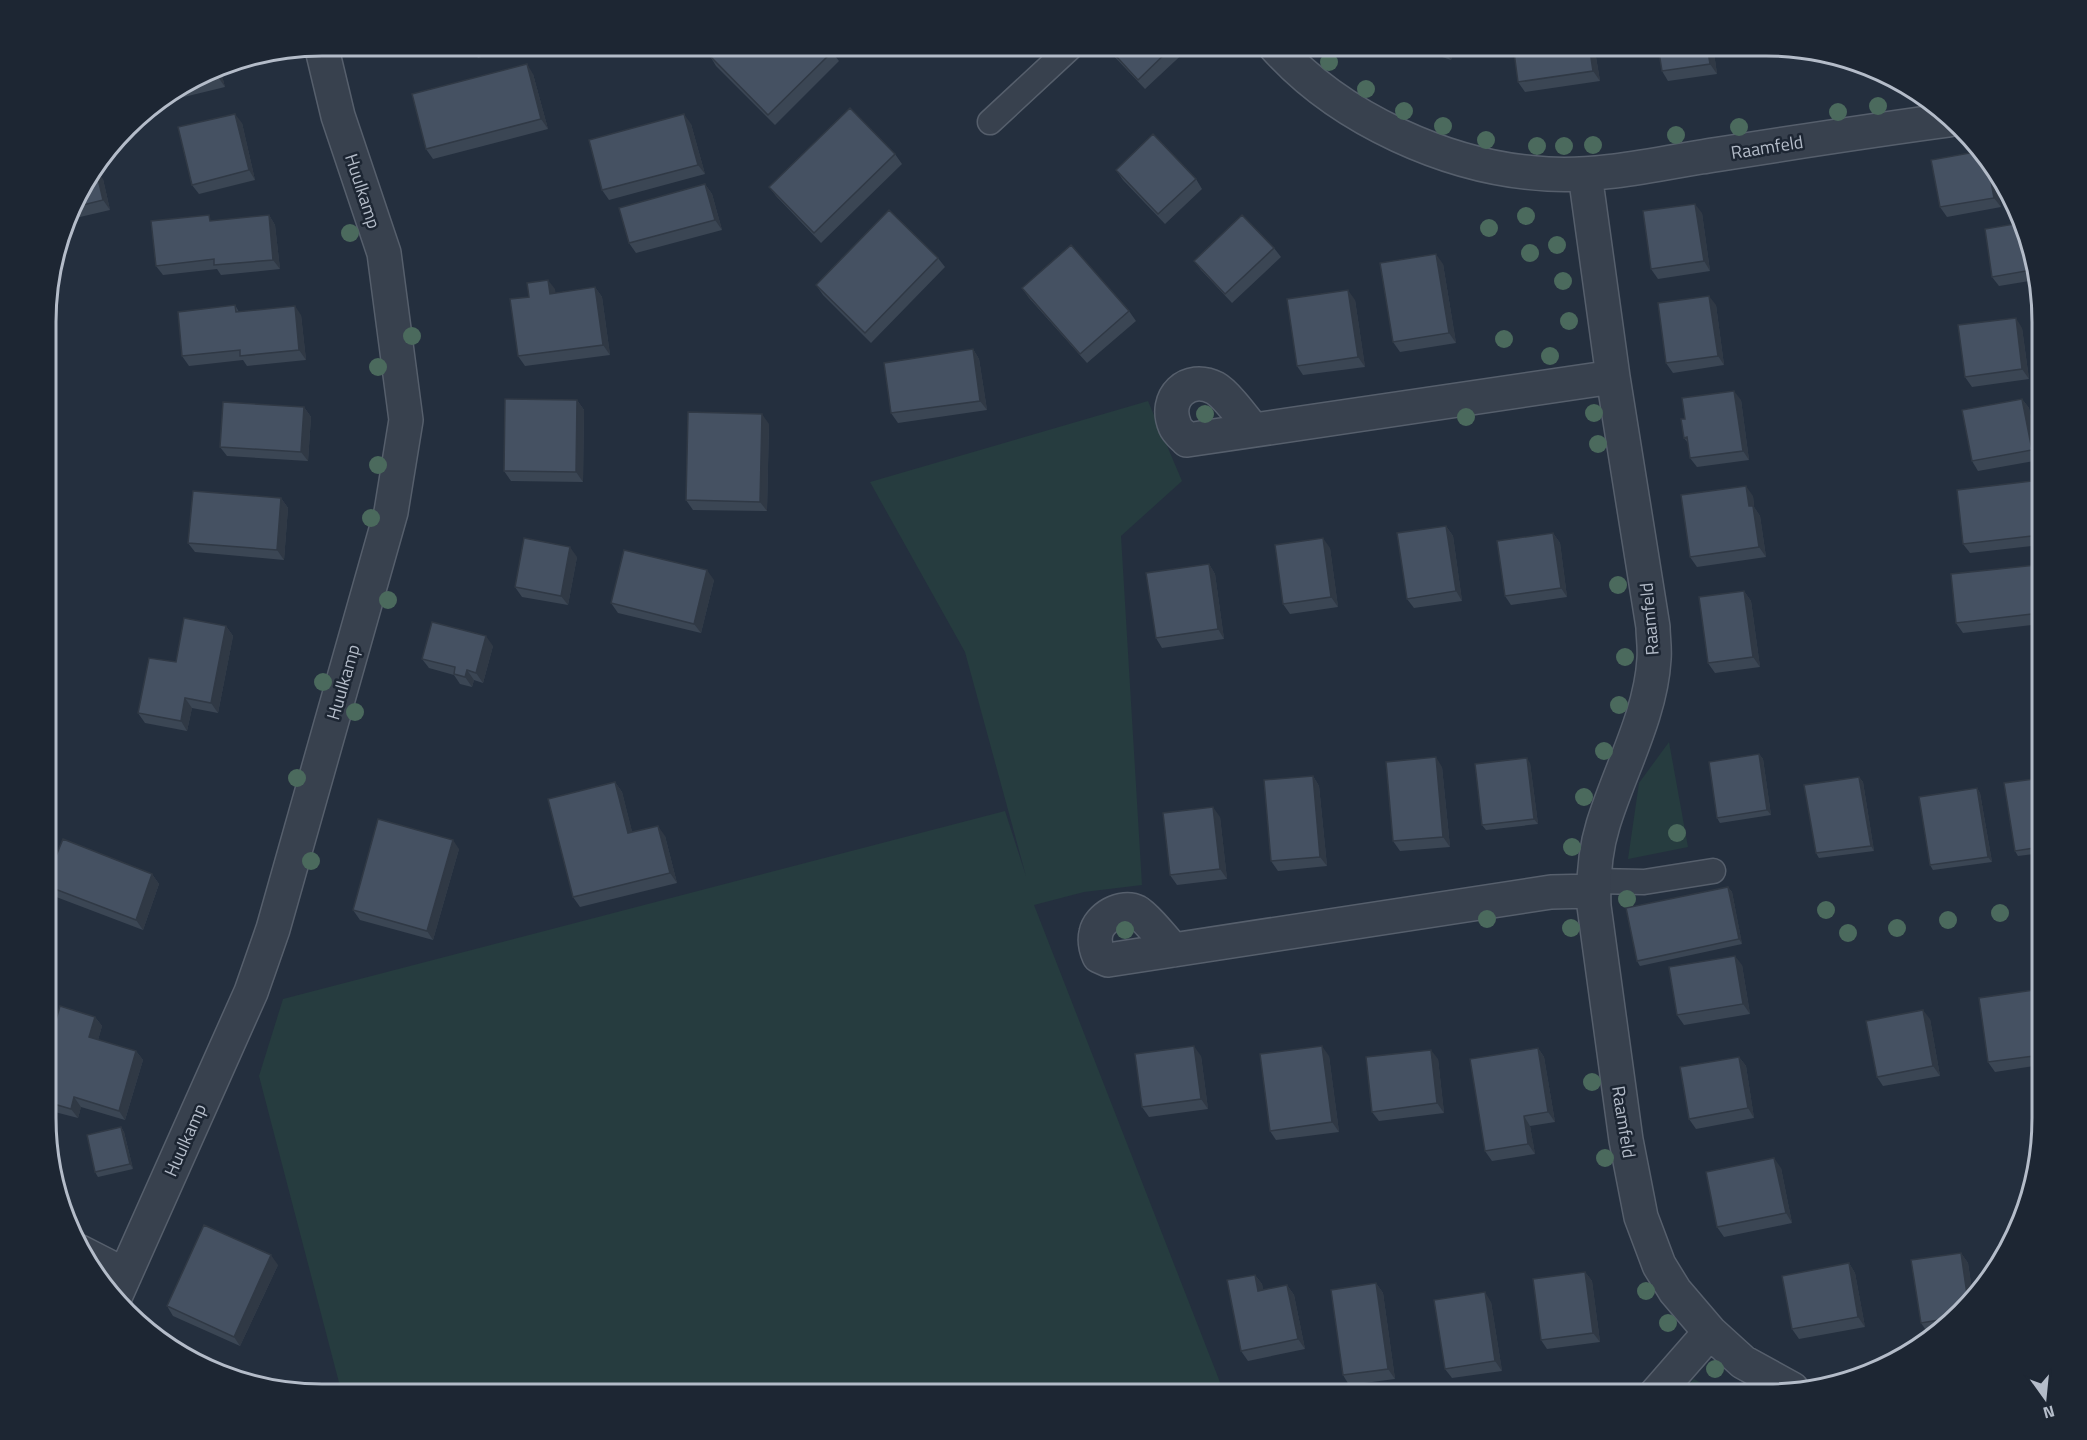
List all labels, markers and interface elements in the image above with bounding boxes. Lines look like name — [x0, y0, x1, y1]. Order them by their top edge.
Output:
street label: Raamfeld — [1729, 128, 1805, 166]
street label: Huulkamp — [338, 150, 388, 232]
street label: Raamfeld — [1632, 582, 1666, 656]
street label: Huulkamp — [319, 641, 367, 723]
street label: Raamfeld — [1605, 1084, 1643, 1160]
street label: Huulkamp — [157, 1099, 213, 1181]
north arrow — [2015, 1368, 2075, 1428]
text: N — [2040, 1399, 2057, 1426]

